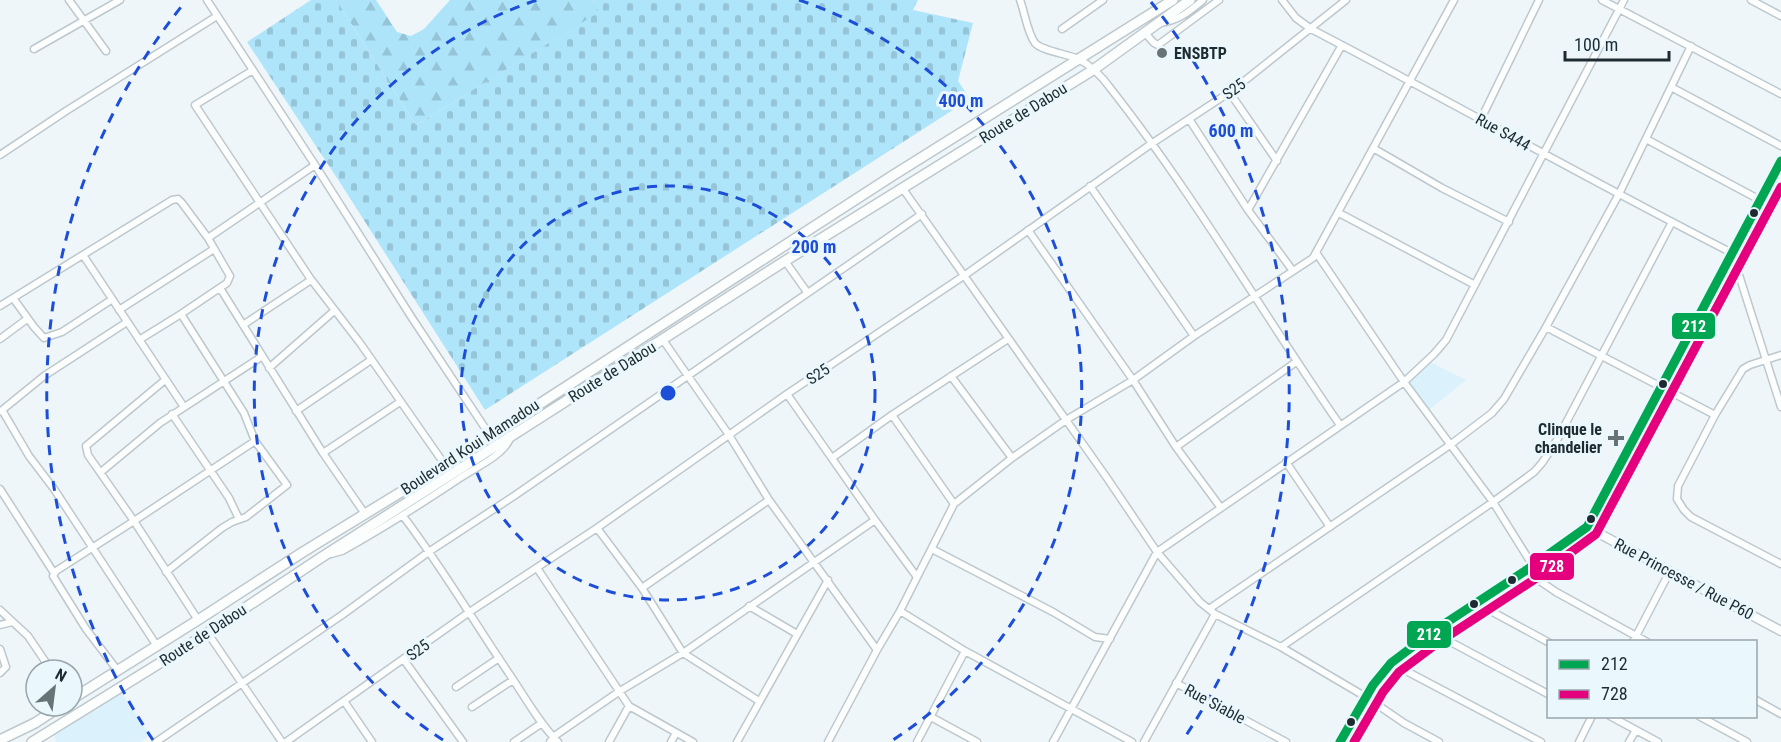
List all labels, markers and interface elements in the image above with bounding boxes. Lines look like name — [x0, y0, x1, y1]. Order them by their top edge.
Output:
scale bar — [1565, 24, 1668, 62]
text: 100 m — [1574, 34, 1618, 55]
place label: ENSBTP — [1174, 44, 1227, 63]
marker: ENSBTP — [1155, 46, 1169, 60]
street label: S25 — [1219, 74, 1249, 104]
street label: Route de Dabou — [976, 79, 1070, 147]
text: 400 m — [939, 90, 983, 111]
street label: Rue S444 — [1472, 109, 1534, 155]
text: 600 m — [1209, 120, 1253, 141]
unlabelled marker — [1748, 207, 1760, 219]
text: 200 m — [792, 236, 836, 257]
line badge: 212 — [1671, 312, 1716, 340]
text: 212 — [1682, 317, 1706, 336]
street label: Route de Dabou — [565, 338, 659, 406]
street label: S25 — [803, 359, 833, 389]
unlabelled marker — [1657, 378, 1669, 390]
centre of rings — [658, 383, 678, 403]
street label: Boulevard Koui Mamadou — [397, 395, 543, 499]
place label: Clinque le chandelier — [1535, 420, 1602, 457]
marker: Clinque le chandelier — [1607, 429, 1625, 447]
unlabelled marker — [1585, 513, 1597, 525]
street label: Rue Princesse / Rue P60 — [1611, 534, 1757, 624]
line badge: 728 — [1529, 552, 1575, 581]
text: 728 — [1540, 557, 1564, 576]
unlabelled marker — [1506, 574, 1518, 586]
unlabelled marker — [1468, 598, 1480, 610]
street label: Route de Dabou — [156, 600, 250, 670]
line badge: 212 — [1406, 620, 1452, 649]
text: 212 — [1417, 625, 1441, 644]
street label: S25 — [403, 635, 433, 665]
legend — [1547, 640, 1757, 718]
text: 212 — [1601, 653, 1628, 674]
north arrow — [24, 658, 84, 718]
text: N — [52, 665, 70, 686]
street label: Rue Siable — [1181, 680, 1249, 728]
text: 728 — [1601, 683, 1628, 704]
unlabelled marker — [1345, 716, 1357, 728]

